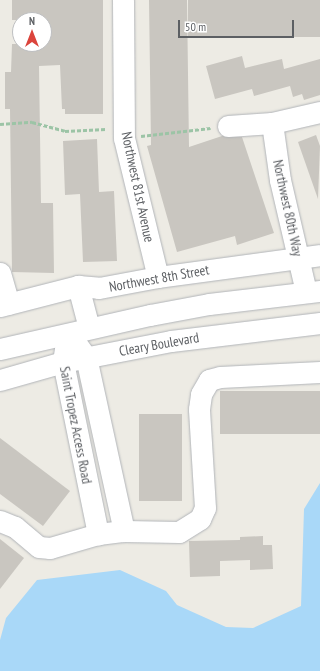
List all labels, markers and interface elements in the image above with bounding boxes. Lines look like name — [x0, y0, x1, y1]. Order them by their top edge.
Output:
north arrow — [12, 12, 52, 52]
scale bar — [180, 12, 296, 38]
text: N — [29, 14, 35, 28]
text: 50 m — [185, 19, 206, 34]
street label: Northwest 81st Avenue — [118, 130, 158, 244]
street label: Northwest 80th Way — [270, 158, 306, 258]
street label: Northwest 8th Street — [108, 261, 210, 295]
street label: Cleary Boulevard — [117, 329, 201, 359]
street label: Saint Tropez Access Road — [56, 364, 96, 486]

